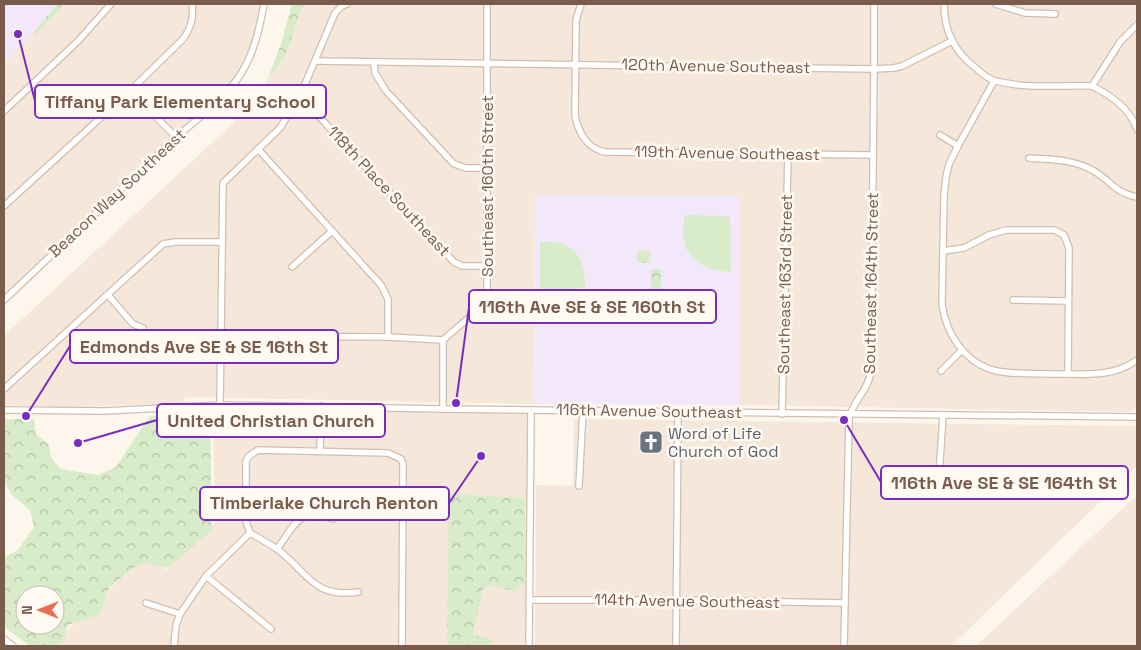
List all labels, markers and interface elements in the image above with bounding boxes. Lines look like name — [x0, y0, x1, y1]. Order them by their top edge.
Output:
street label: 120th Avenue Southeast — [621, 54, 811, 78]
callout: Tiffany Park Elementary School — [35, 85, 326, 118]
text: Tiffany Park Elementary School — [44, 90, 316, 113]
street label: Southeast 160th Street — [477, 95, 498, 277]
street label: 118th Place Southeast — [323, 121, 455, 261]
street label: Beacon Way Southeast — [44, 124, 190, 262]
street label: 119th Avenue Southeast — [634, 141, 820, 165]
street label: Southeast 164th Street — [859, 192, 883, 374]
street label: Southeast 163rd Street — [773, 194, 797, 374]
callout: 116th Ave SE & SE 160th St — [469, 290, 716, 323]
text: 116th Ave SE & SE 160th St — [479, 295, 705, 318]
callout: Edmonds Ave SE & SE 16th St — [70, 330, 338, 363]
text: Edmonds Ave SE & SE 16th St — [80, 335, 328, 358]
street label: 116th Avenue Southeast — [556, 399, 742, 423]
callout: United Christian Church — [157, 404, 385, 437]
text: United Christian Church — [167, 409, 375, 432]
place label: Word of Life Church of God — [668, 423, 779, 462]
church icon: Word of Life Church of God — [638, 429, 664, 455]
callout: 116th Ave SE & SE 164th St — [881, 466, 1128, 499]
text: 116th Ave SE & SE 164th St — [891, 471, 1117, 494]
callout: Timberlake Church Renton — [200, 487, 449, 520]
text: Timberlake Church Renton — [210, 491, 438, 514]
north arrow — [15, 585, 65, 635]
street label: 114th Avenue Southeast — [594, 589, 780, 613]
text: N — [18, 605, 36, 615]

